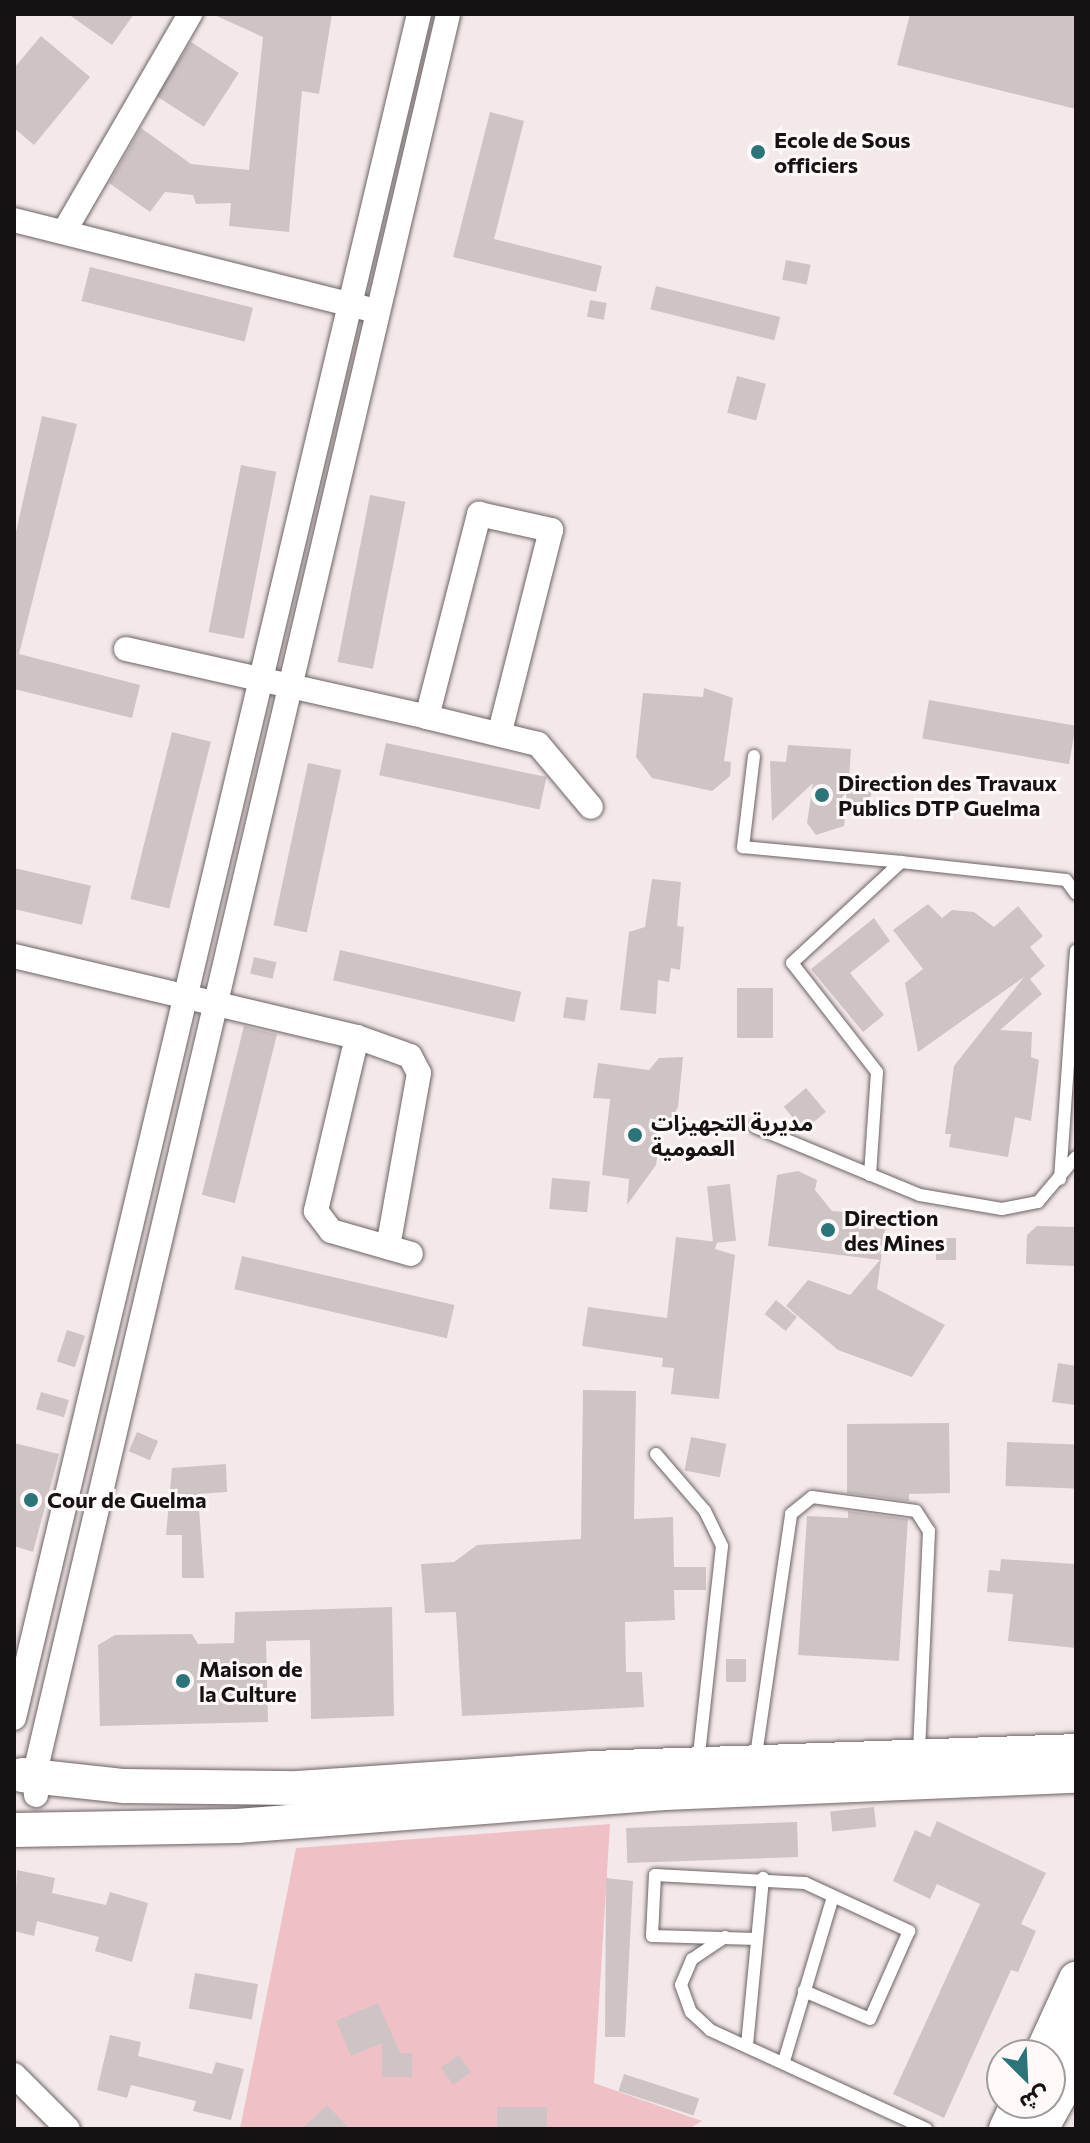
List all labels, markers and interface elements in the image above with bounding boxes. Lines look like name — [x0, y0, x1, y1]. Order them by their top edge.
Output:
place label: Ecole de Sous officiers — [774, 126, 911, 178]
marker: Ecole de Sous officiers — [749, 143, 767, 161]
place label: Direction des Travaux Publics DTP Guelma — [838, 769, 1057, 820]
marker: Direction des Travaux Publics DTP Guelma — [813, 786, 831, 804]
place label: مديرية التجهيزات العمومية — [651, 1109, 813, 1160]
marker: مديرية التجهيزات العمومية — [626, 1126, 644, 1144]
place label: Direction des Mines — [844, 1204, 945, 1256]
marker: Direction des Mines — [819, 1221, 837, 1239]
place label: Cour de Guelma — [47, 1487, 207, 1513]
marker: Cour de Guelma — [22, 1491, 40, 1509]
place label: Maison de la Culture — [199, 1655, 302, 1706]
marker: Maison de la Culture — [174, 1672, 192, 1690]
north arrow — [986, 2039, 1066, 2119]
text: ش — [1016, 2081, 1054, 2118]

